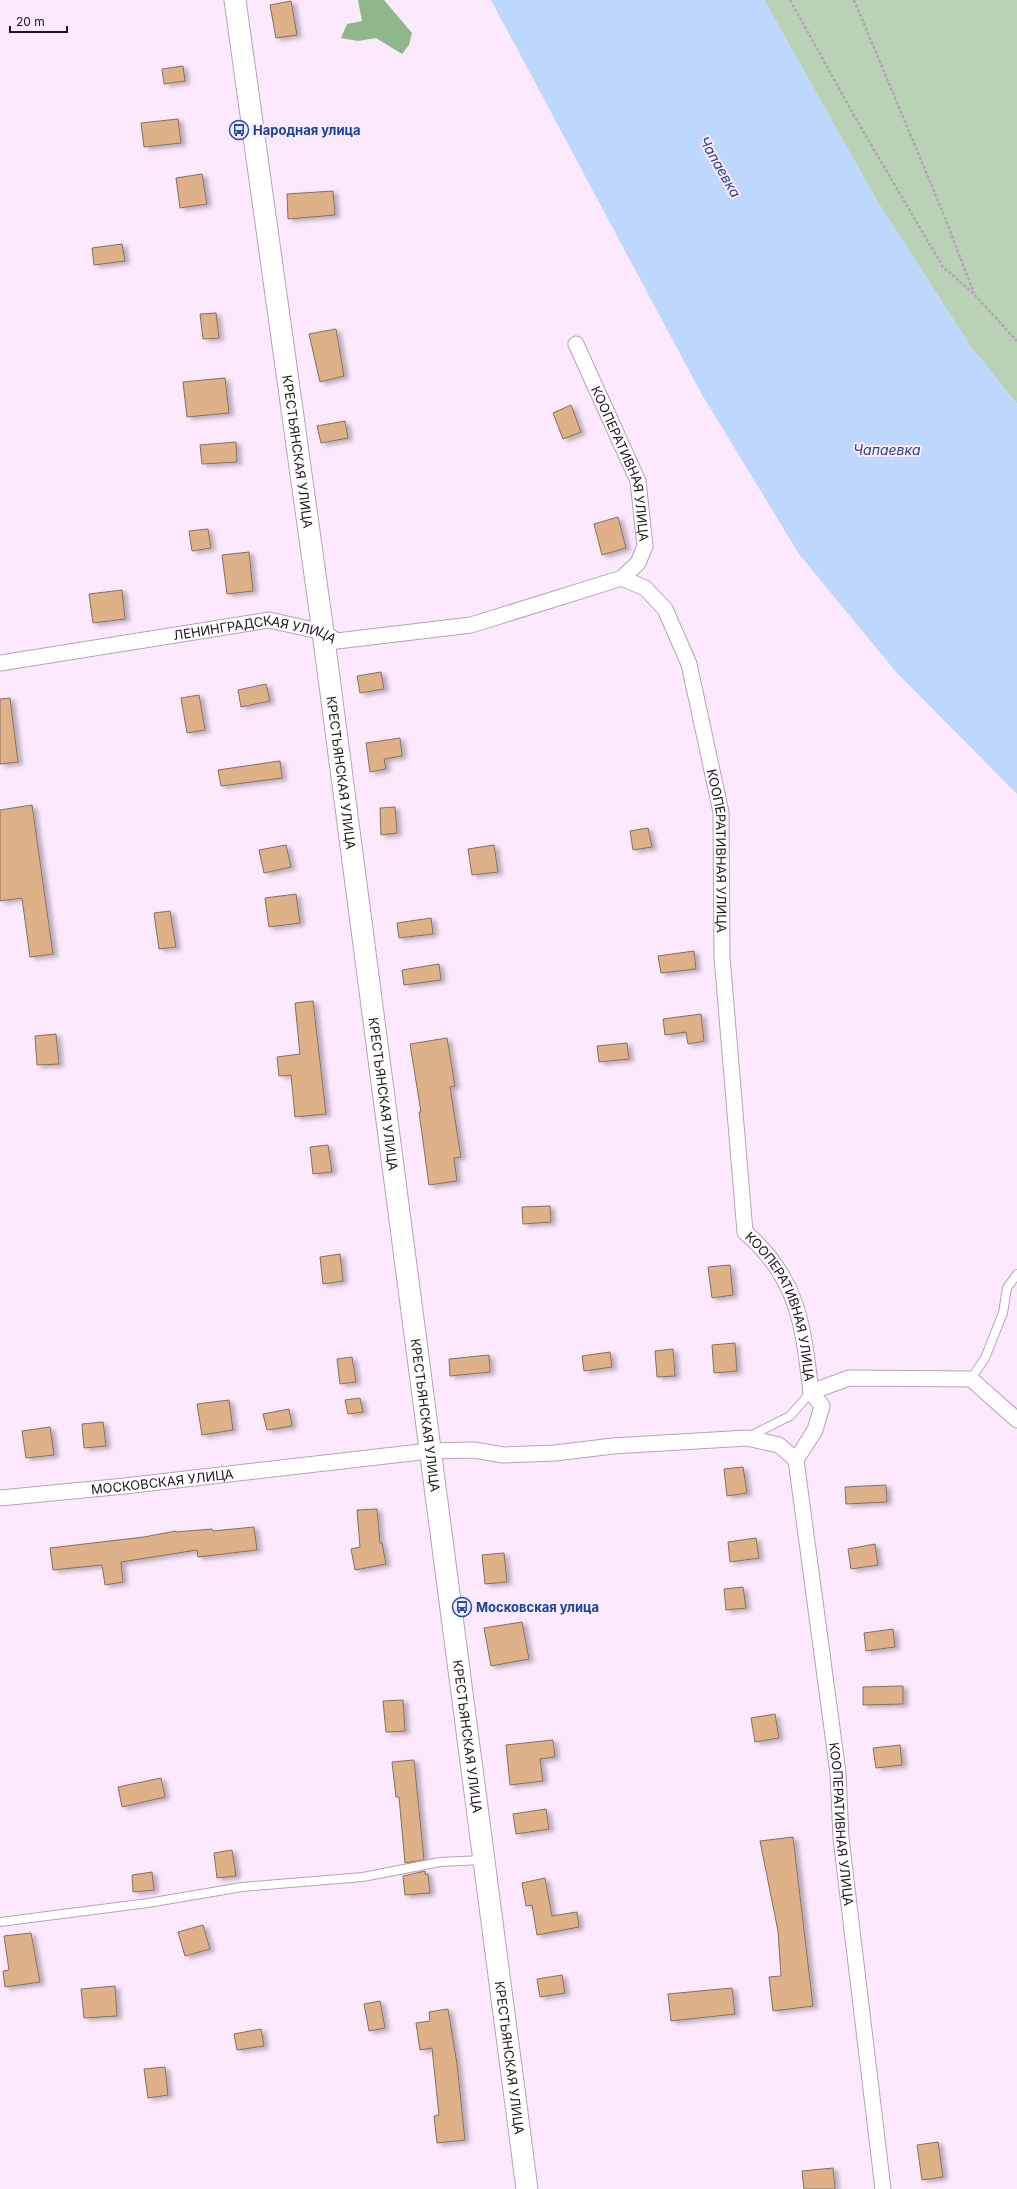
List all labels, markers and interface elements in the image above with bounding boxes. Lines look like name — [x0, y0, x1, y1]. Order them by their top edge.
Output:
scale bar — [10, 8, 67, 34]
text: 20 m — [16, 14, 45, 29]
bus stop icon: Народная улица — [228, 119, 250, 141]
place label: Народная улица — [253, 122, 361, 138]
water label: Чапаевка — [696, 133, 745, 201]
street label: КРЕСТЬЯНСКАЯ УЛИЦА — [279, 374, 316, 529]
street label: КООПЕРАТИВНАЯ УЛИЦА — [588, 383, 652, 542]
water label: Чапаевка — [853, 441, 921, 458]
street label: ЛЕНИНГРАДСКАЯ УЛИЦА — [172, 612, 340, 647]
street label: КРЕСТЬЯНСКАЯ УЛИЦА — [323, 695, 359, 850]
street label: КООПЕРАТИВНАЯ УЛИЦА — [704, 768, 730, 933]
street label: КРЕСТЬЯНСКАЯ УЛИЦА — [366, 1016, 402, 1172]
street label: КООПЕРАТИВНАЯ УЛИЦА — [742, 1228, 818, 1382]
street label: КРЕСТЬЯНСКАЯ УЛИЦА — [408, 1338, 444, 1493]
street label: МОСКОВСКАЯ УЛИЦА — [90, 1466, 234, 1497]
bus stop icon: Московская улица — [451, 1596, 473, 1618]
place label: Московская улица — [476, 1599, 599, 1615]
street label: КРЕСТЬЯНСКАЯ УЛИЦА — [450, 1659, 486, 1814]
street label: КООПЕРАТИВНАЯ УЛИЦА — [826, 1741, 857, 1907]
street label: КРЕСТЬЯНСКАЯ УЛИЦА — [492, 1980, 528, 2135]

